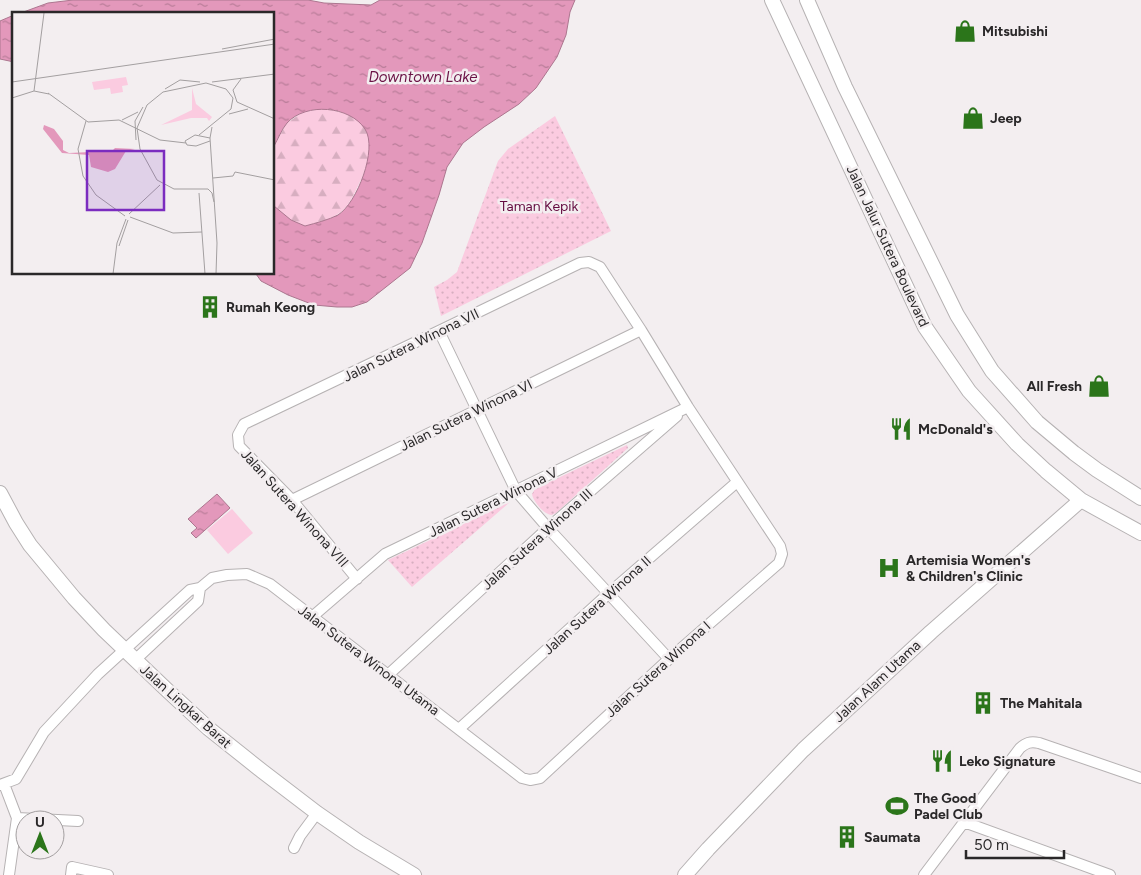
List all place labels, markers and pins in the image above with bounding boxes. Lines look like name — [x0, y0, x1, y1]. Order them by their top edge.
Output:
shop icon: Mitsubishi — [952, 18, 978, 44]
place label: Mitsubishi — [982, 23, 1048, 40]
shop icon: Jeep — [960, 105, 986, 131]
place label: Jeep — [990, 110, 1022, 127]
building icon: Rumah Keong — [197, 294, 223, 320]
place label: Rumah Keong — [226, 299, 315, 316]
shop icon: All Fresh — [1086, 373, 1112, 399]
place label: All Fresh — [1027, 378, 1082, 395]
restaurant icon: McDonald's — [888, 416, 914, 442]
place label: McDonald's — [918, 421, 993, 438]
place label: Artemisia Women's & Children's Clinic — [906, 552, 1031, 585]
hospital icon: Artemisia Women's & Children's Clinic — [876, 555, 902, 581]
building icon: The Mahitala — [970, 690, 996, 716]
place label: The Mahitala — [1000, 695, 1082, 712]
restaurant icon: Leko Signature — [929, 748, 955, 774]
place label: Leko Signature — [959, 753, 1056, 770]
place label: The Good Padel Club — [914, 790, 983, 823]
sports icon: The Good Padel Club — [884, 793, 910, 819]
building icon: Saumata — [834, 824, 860, 850]
place label: Saumata — [864, 829, 921, 846]

